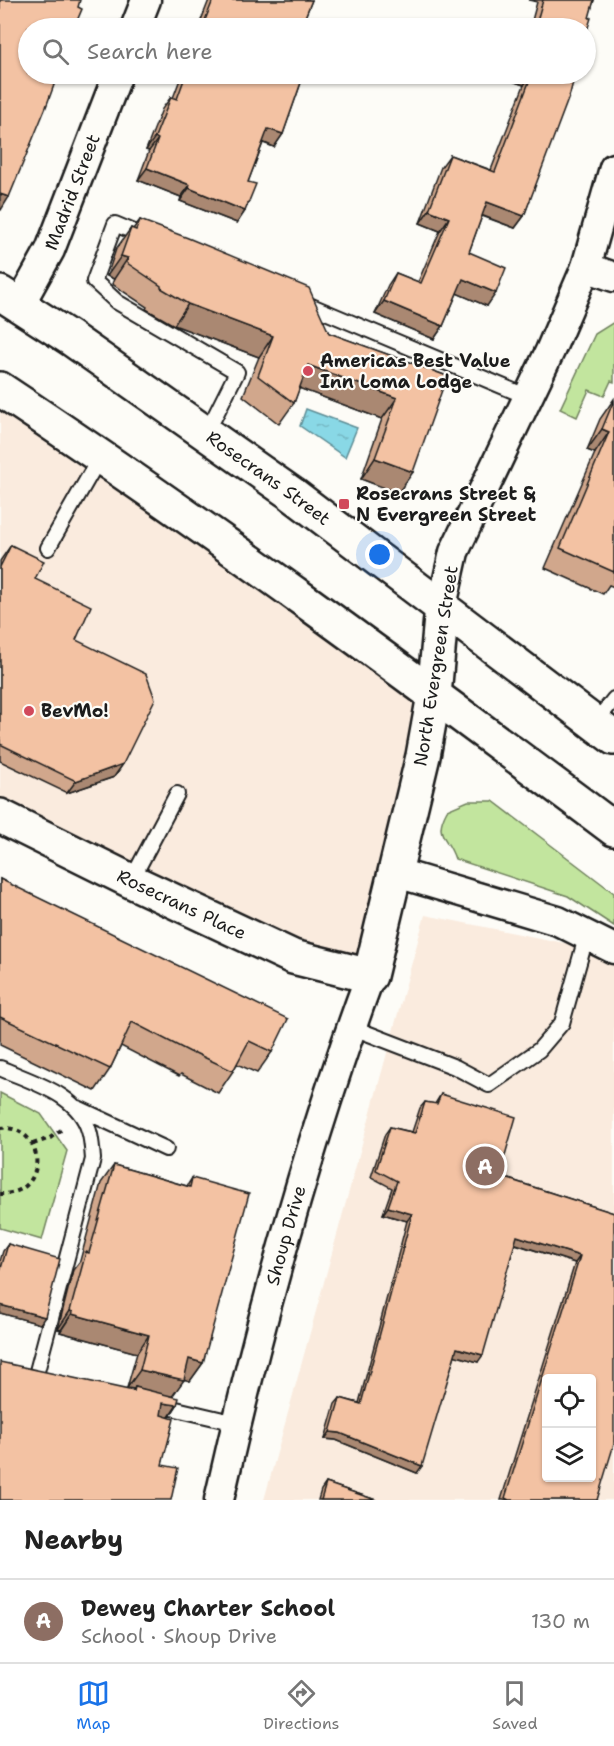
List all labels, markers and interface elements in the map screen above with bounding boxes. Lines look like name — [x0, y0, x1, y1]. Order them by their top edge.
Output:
search box — [18, 18, 596, 84]
icon: search — [39, 35, 72, 68]
text: Search here — [87, 37, 213, 66]
street label: Madrid Street — [39, 130, 106, 254]
place label: Americas Best Value Inn Loma Lodge — [320, 349, 511, 394]
marker: Americas Best Value Inn Loma Lodge — [301, 364, 315, 378]
street label: Rosecrans Street — [201, 425, 335, 531]
place label: Rosecrans Street & N Evergreen Street — [356, 482, 537, 527]
marker: Rosecrans Street & N Evergreen Street — [337, 497, 351, 511]
your location — [365, 540, 394, 569]
street label: North Evergreen Street — [408, 564, 464, 768]
place label: BevMo! — [41, 699, 109, 723]
marker: BevMo! — [22, 704, 36, 718]
street label: Rosecrans Place — [113, 864, 250, 945]
pin: A — [466, 1144, 504, 1188]
street label: Shoup Drive — [261, 1183, 312, 1288]
map controls — [542, 1374, 596, 1482]
button: locate — [542, 1374, 596, 1428]
button: layers — [542, 1428, 596, 1482]
text: Nearby — [24, 1522, 123, 1557]
text: Dewey Charter School — [81, 1594, 335, 1623]
text: A — [36, 1608, 51, 1634]
text: 130 m — [531, 1608, 590, 1634]
text: School · Shoup Drive — [81, 1623, 277, 1649]
tab: Map — [76, 1677, 111, 1734]
tab: Directions — [263, 1677, 340, 1734]
tab: Saved — [492, 1677, 538, 1734]

